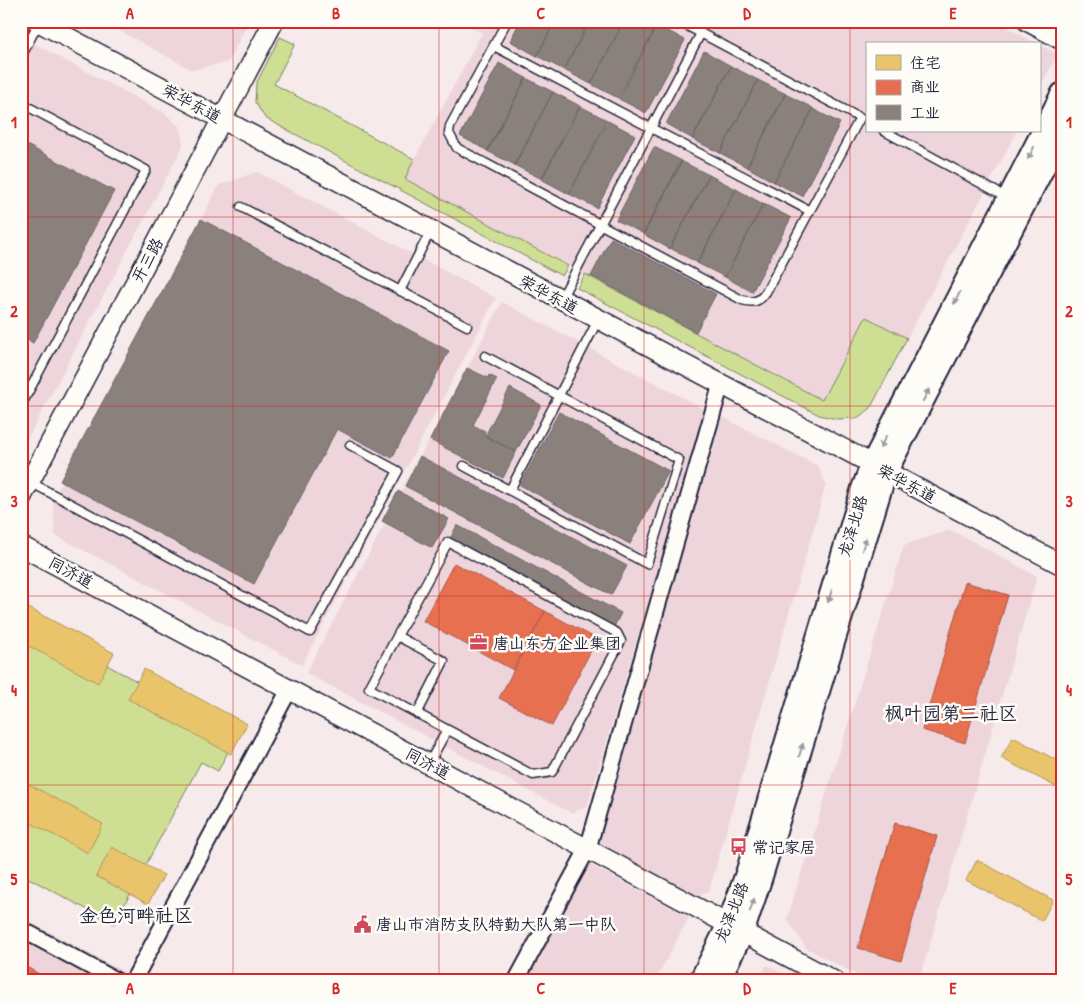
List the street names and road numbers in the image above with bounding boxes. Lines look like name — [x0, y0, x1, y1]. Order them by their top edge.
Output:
street label: 荣华东道 — [159, 78, 225, 128]
street label: 开三路 — [126, 234, 168, 286]
street label: 荣华东道 — [516, 269, 582, 319]
street label: 荣华东道 — [874, 458, 940, 508]
street label: 龙泽北路 — [832, 492, 872, 560]
street label: 同济道 — [45, 551, 97, 593]
street label: 同济道 — [402, 742, 454, 784]
street label: 龙泽北路 — [709, 878, 753, 946]

